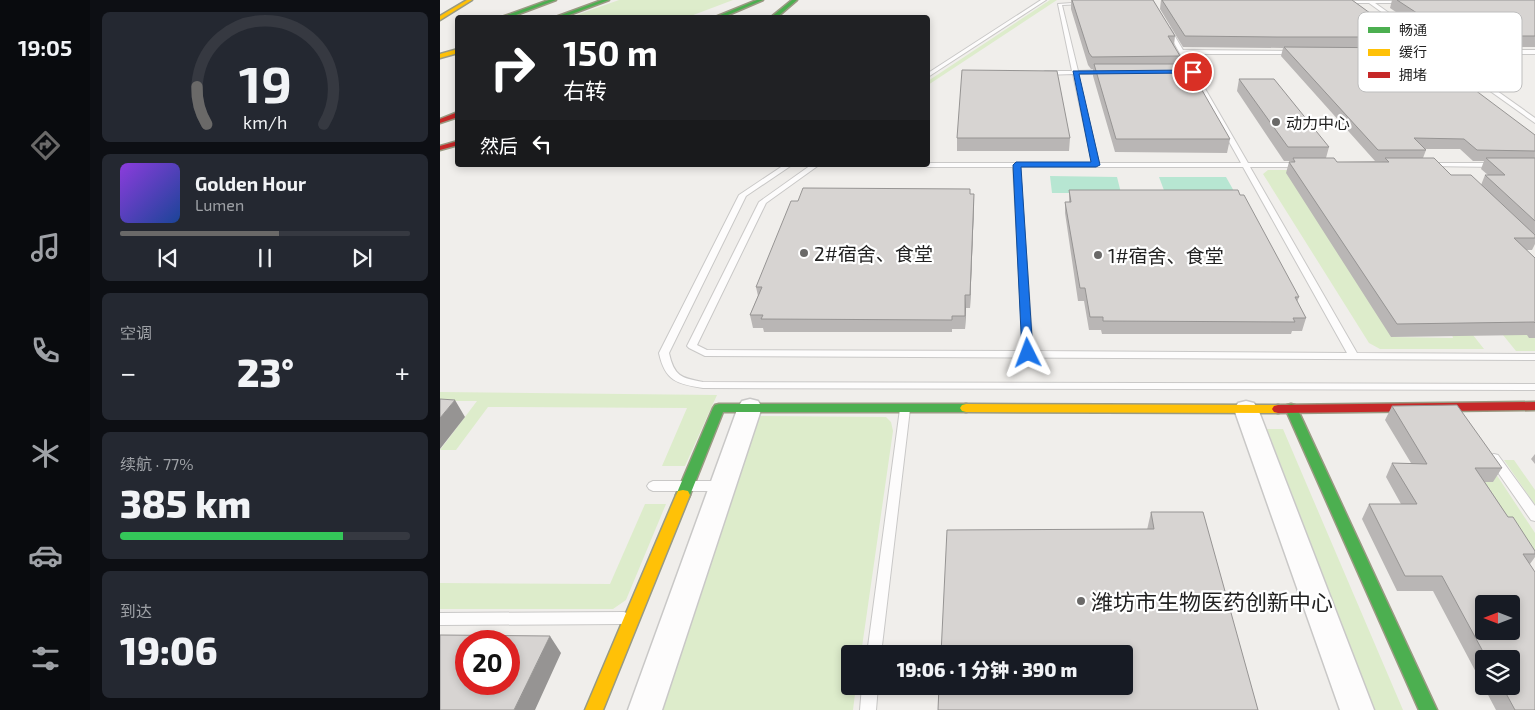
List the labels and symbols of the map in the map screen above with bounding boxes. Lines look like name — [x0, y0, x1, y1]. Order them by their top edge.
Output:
legend — [1358, 12, 1522, 92]
text: 畅通 — [1399, 21, 1427, 38]
text: 缓行 — [1399, 43, 1427, 60]
pin — [1172, 51, 1214, 93]
text: 拥堵 — [1399, 66, 1427, 83]
place label: 动力中心 — [1286, 113, 1350, 132]
marker: 动力中心 — [1270, 116, 1282, 128]
place label: 2#宿舍、食堂 — [814, 242, 933, 265]
place label: 1#宿舍、食堂 — [1108, 244, 1224, 267]
marker: 2#宿舍、食堂 — [798, 247, 810, 259]
marker: 1#宿舍、食堂 — [1092, 249, 1104, 261]
position arrow — [1001, 326, 1053, 378]
place label: 潍坊市生物医药创新中心 — [1091, 588, 1333, 614]
marker: 潍坊市生物医药创新中心 — [1075, 595, 1087, 607]
north arrow — [1475, 595, 1520, 640]
speed limit sign: 20 — [455, 630, 520, 695]

